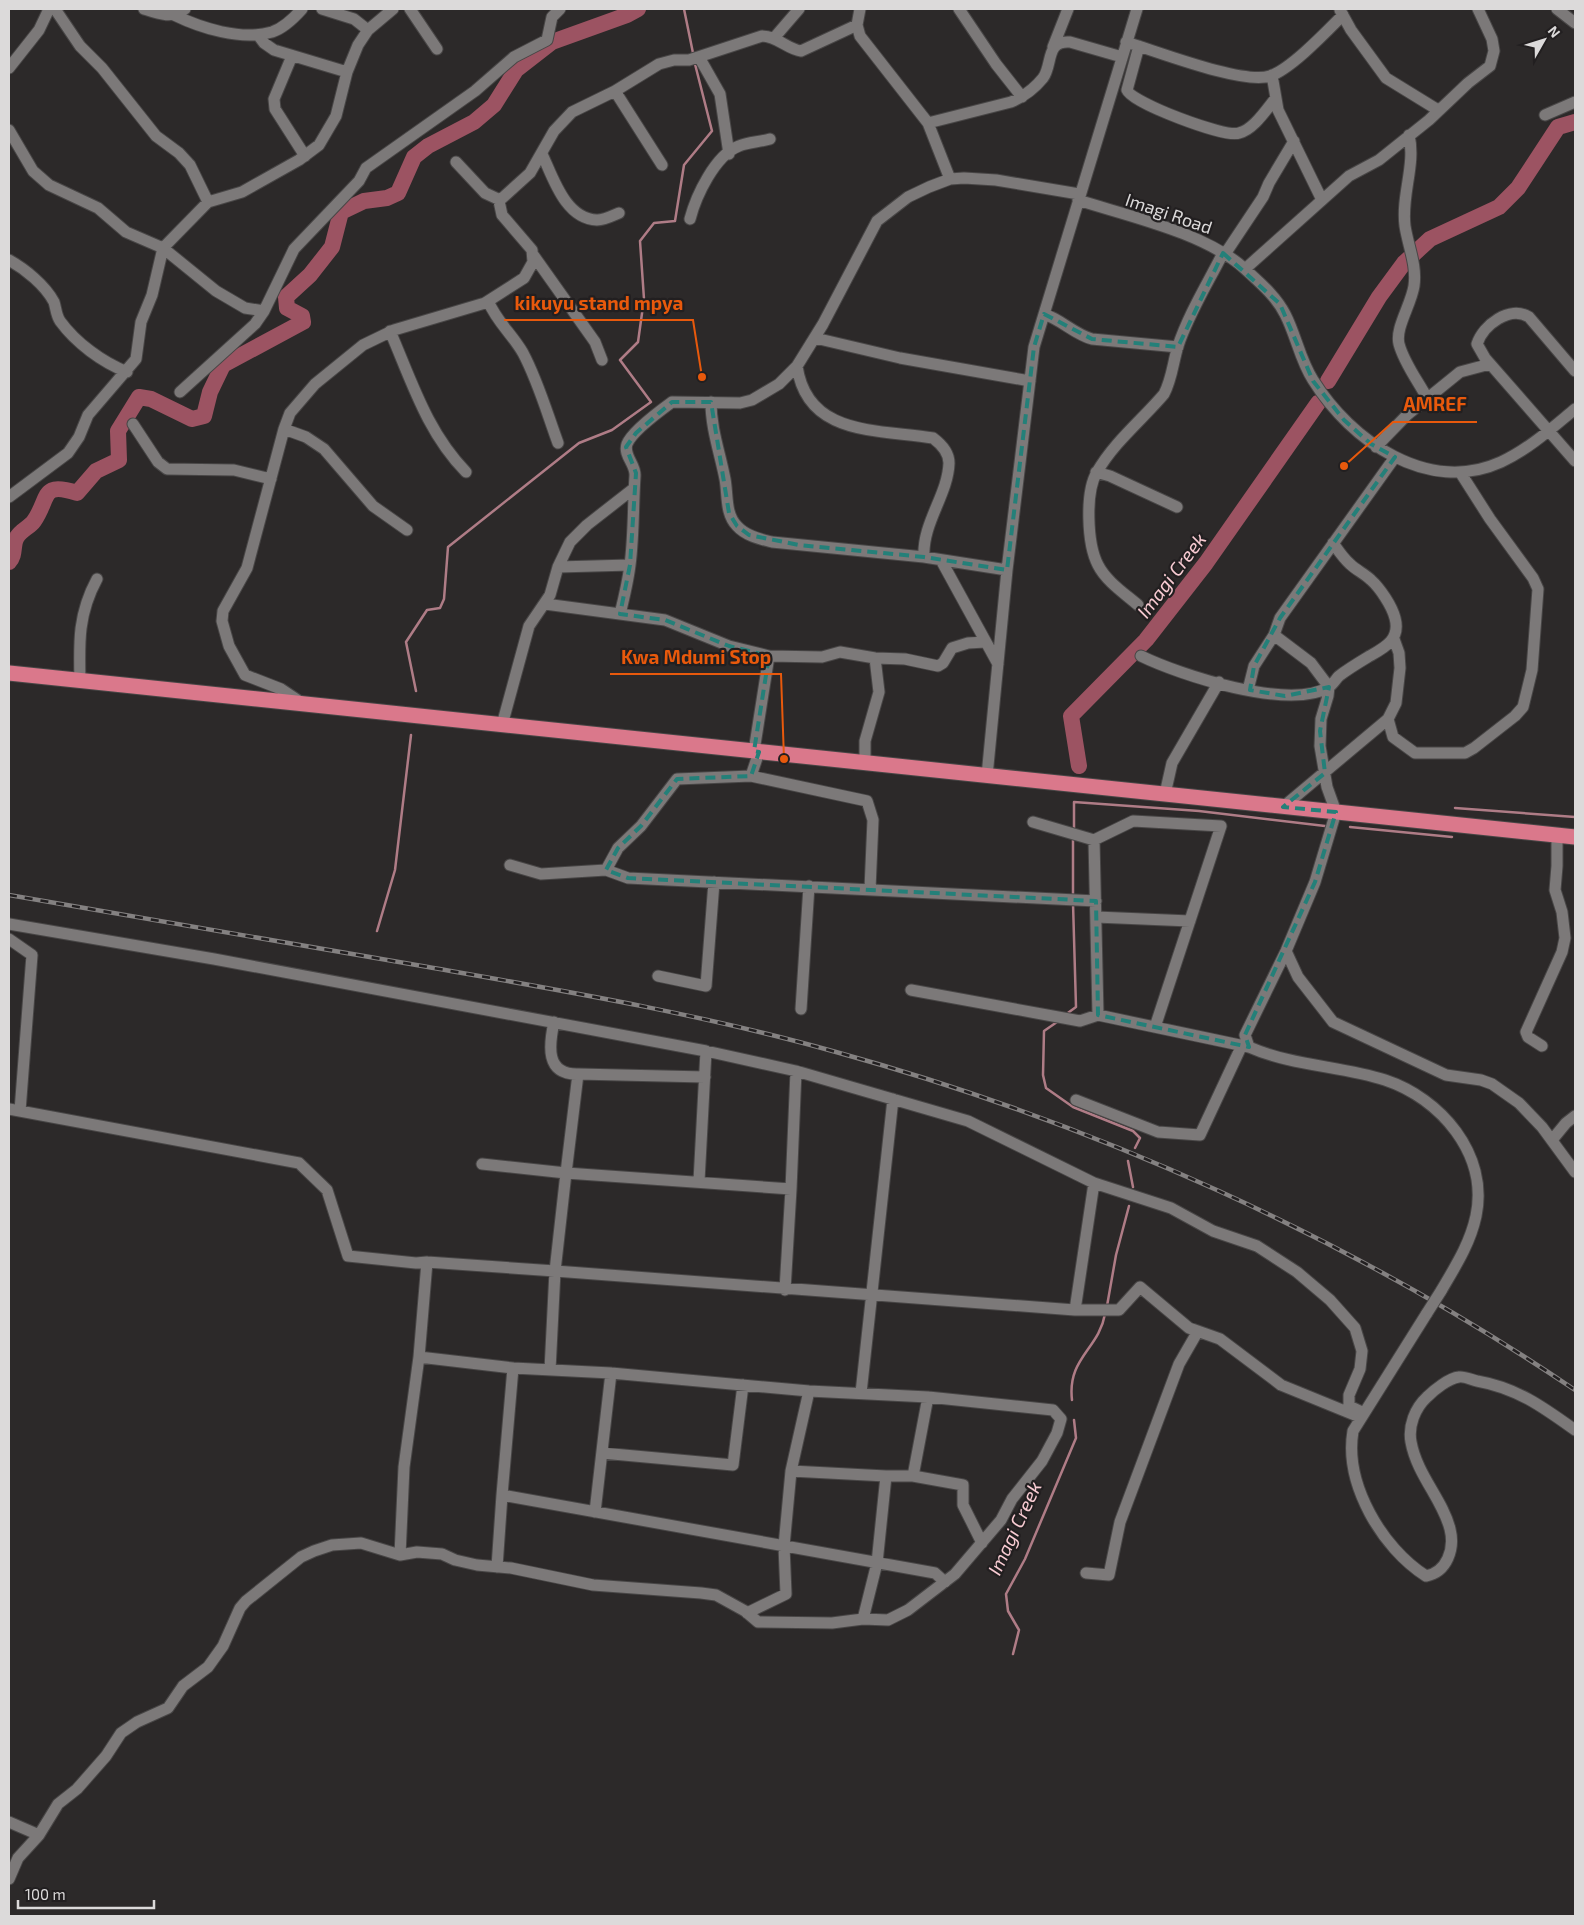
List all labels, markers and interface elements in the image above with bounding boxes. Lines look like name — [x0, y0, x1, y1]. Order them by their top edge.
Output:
north arrow — [1519, 15, 1569, 65]
text: N — [1545, 22, 1564, 41]
street label: Imagi Road — [1123, 188, 1215, 238]
callout: kikuyu stand mpya — [504, 286, 693, 320]
text: kikuyu stand mpya — [515, 291, 683, 315]
callout: AMREF — [1393, 388, 1477, 422]
text: AMREF — [1403, 392, 1467, 415]
water label: Imagi Creek — [1132, 528, 1211, 622]
callout: Kwa Mdumi Stop — [610, 640, 781, 674]
text: Kwa Mdumi Stop — [621, 645, 771, 668]
water label: Imagi Creek — [982, 1477, 1046, 1578]
scale bar — [18, 1878, 154, 1910]
text: 100 m — [25, 1885, 66, 1903]

